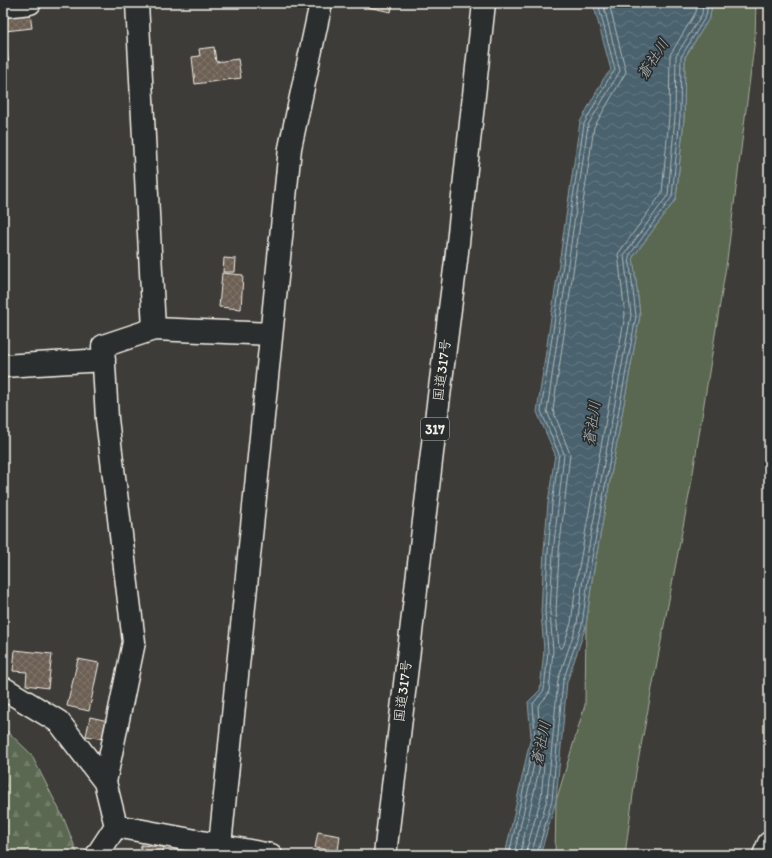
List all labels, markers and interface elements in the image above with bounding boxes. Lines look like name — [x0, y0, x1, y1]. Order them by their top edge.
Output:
water label: 蒼社川 — [633, 35, 673, 83]
street label: 国道317号 — [430, 338, 454, 402]
water label: 蒼社川 — [580, 399, 604, 447]
road number: 317 — [421, 418, 449, 440]
street label: 国道317号 — [391, 659, 415, 723]
water label: 蒼社川 — [528, 719, 554, 767]

